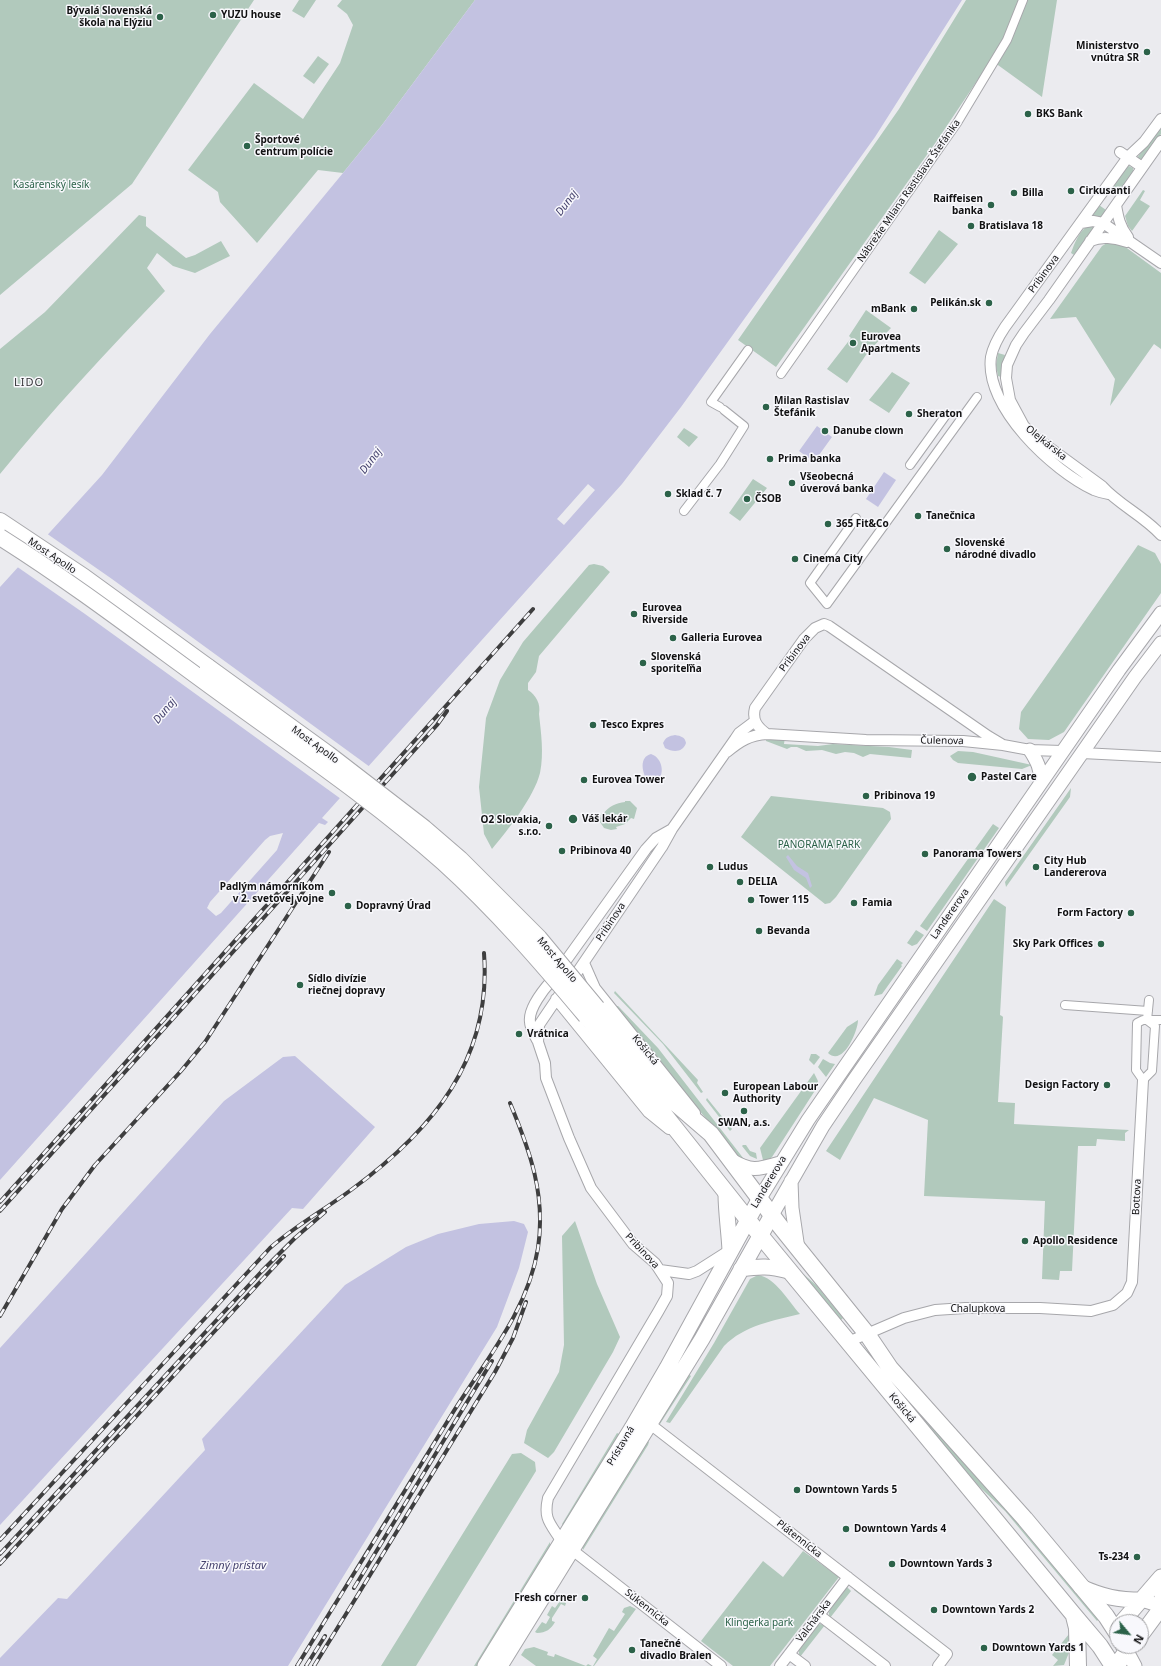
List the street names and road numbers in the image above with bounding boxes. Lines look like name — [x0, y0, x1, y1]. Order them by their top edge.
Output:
street label: Nábrežie Milana Rastislava Štefánika — [855, 117, 963, 265]
street label: Pribinova — [1026, 253, 1062, 295]
street label: Olejkárska — [1023, 423, 1069, 463]
street label: Most Apollo — [25, 535, 79, 577]
street label: Pribinova — [777, 632, 813, 674]
street label: Most Apollo — [289, 724, 341, 766]
street label: Čulenova — [920, 735, 964, 747]
street label: Landererova — [928, 886, 972, 942]
street label: Pribinova — [594, 900, 628, 944]
street label: Most Apollo — [534, 935, 580, 985]
street label: Košická — [629, 1032, 661, 1068]
street label: Landererova — [749, 1154, 789, 1210]
street label: Bottova — [1130, 1179, 1144, 1215]
street label: Pribinova — [623, 1231, 661, 1271]
street label: Chalupkova — [951, 1303, 1005, 1315]
street label: Košická — [886, 1391, 918, 1425]
street label: Prístavná — [605, 1424, 637, 1468]
street label: Plátennícka — [774, 1518, 824, 1560]
street label: Súkennícka — [622, 1587, 672, 1629]
street label: Valchárska — [794, 1597, 834, 1645]

